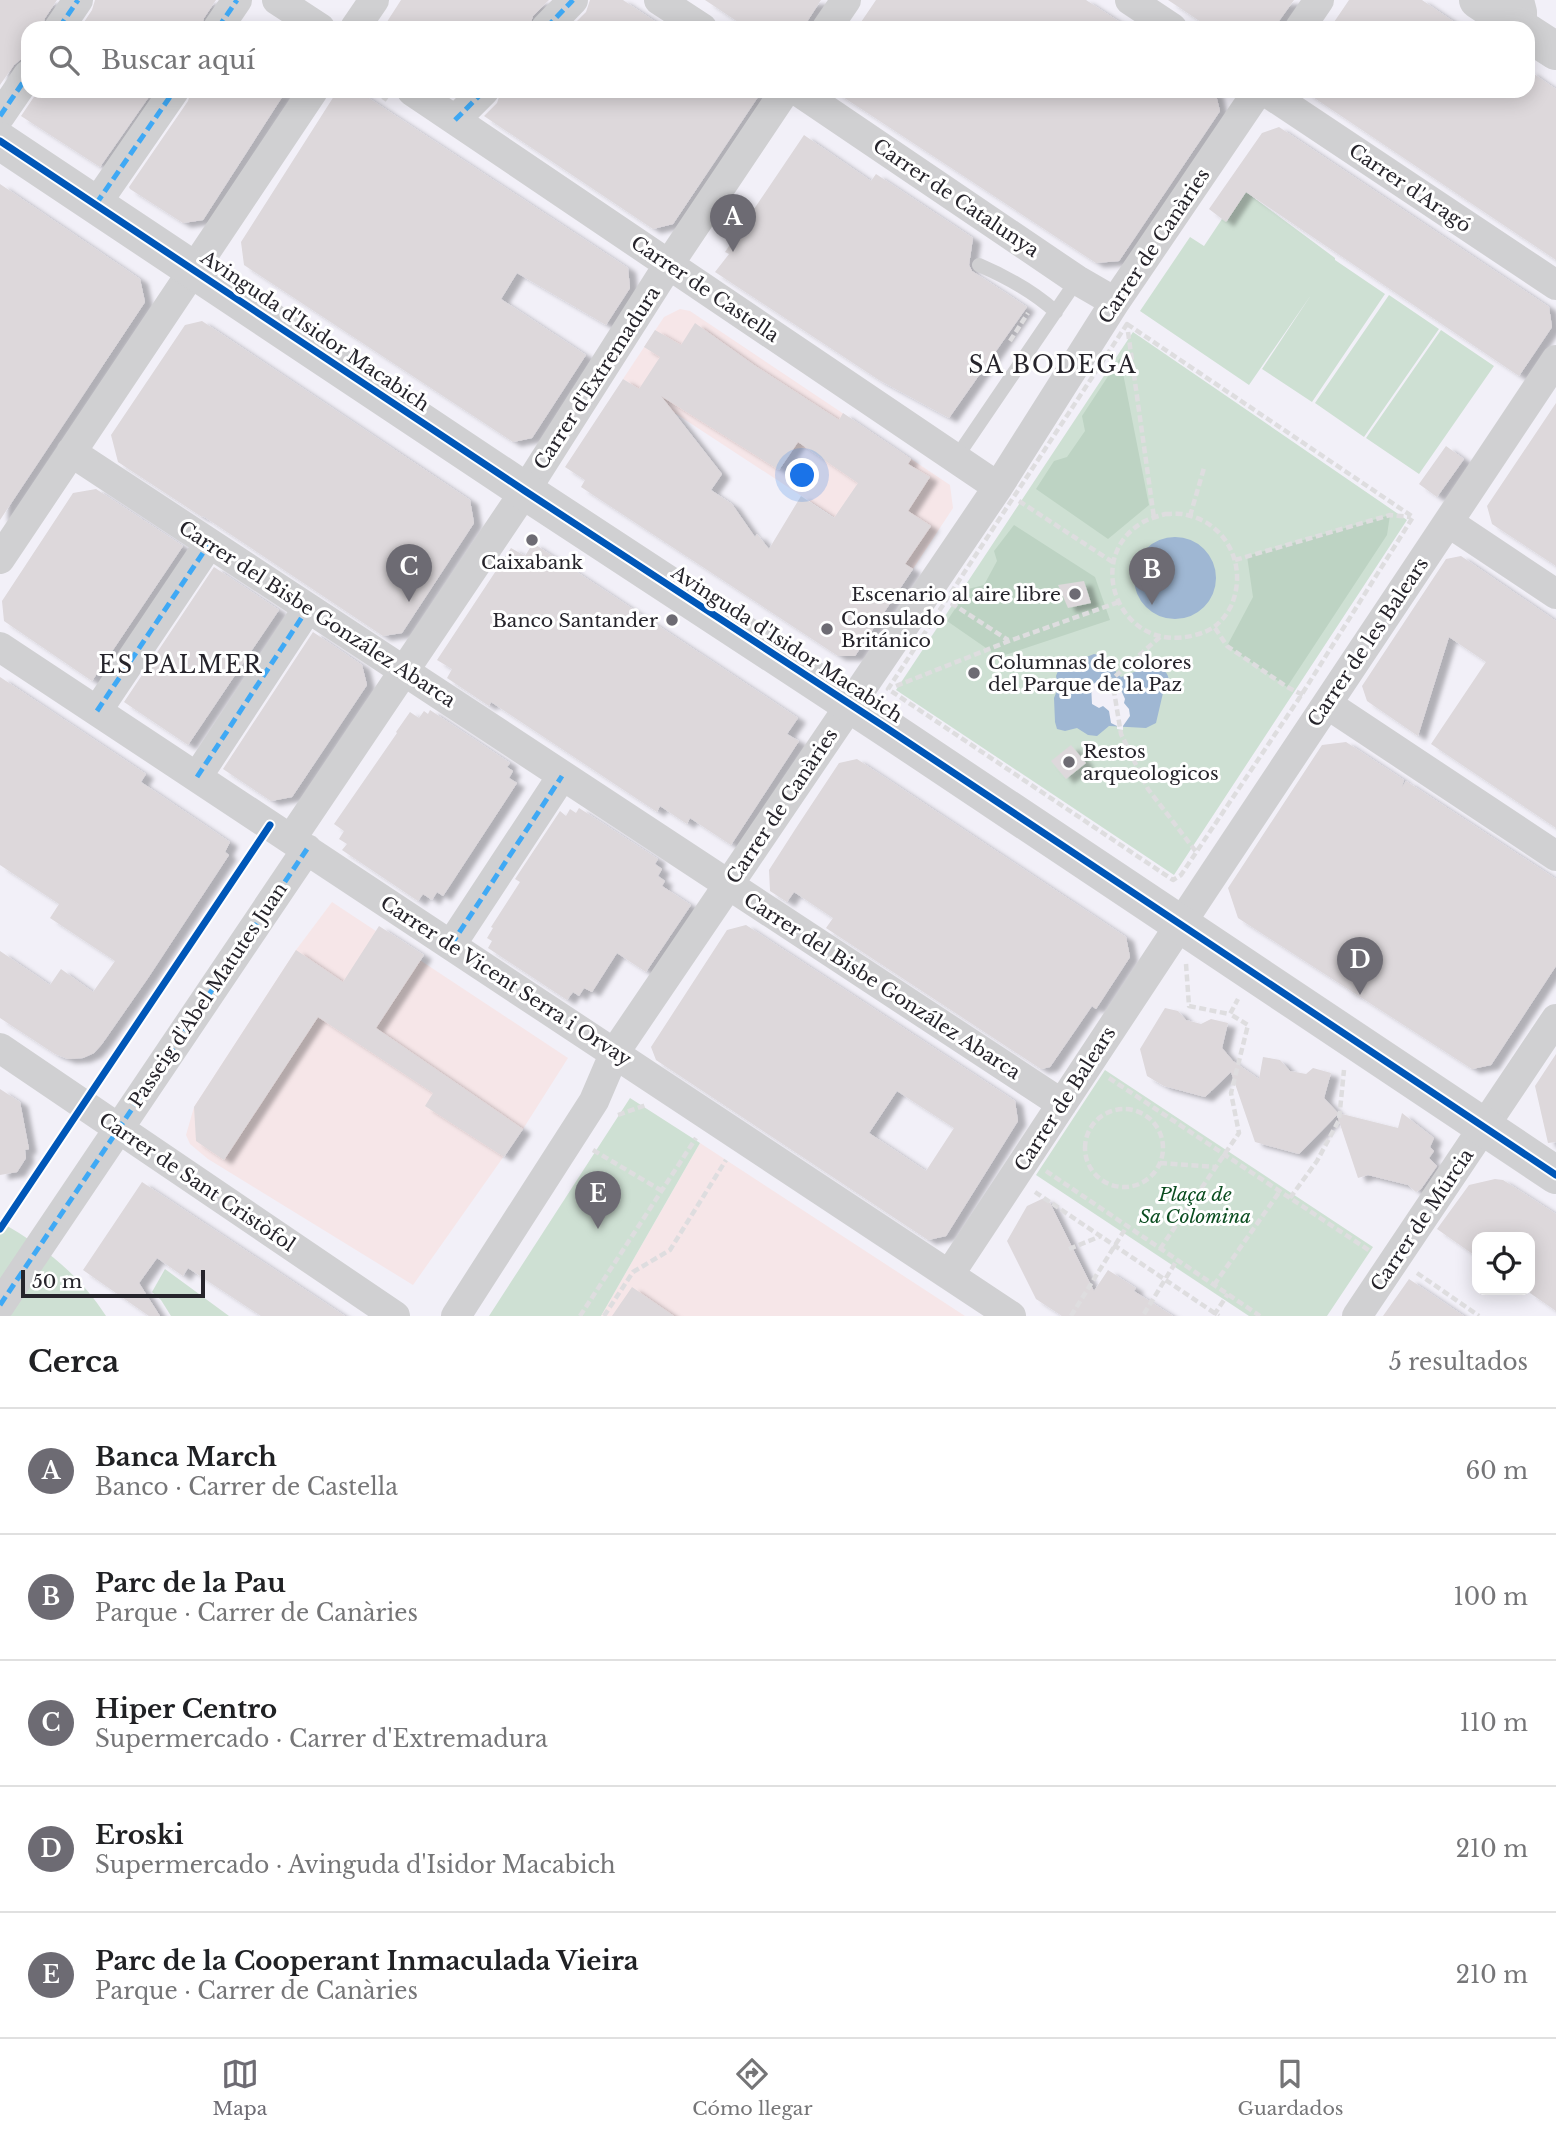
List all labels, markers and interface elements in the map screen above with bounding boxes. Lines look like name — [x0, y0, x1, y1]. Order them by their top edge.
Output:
search box — [21, 21, 1535, 98]
icon: search — [45, 41, 83, 79]
text: Buscar aquí — [101, 44, 255, 76]
street label: Carrer de Catalunya — [869, 134, 1044, 262]
street label: Carrer d'Aragó — [1345, 139, 1475, 237]
street label: Carrer de Canàries — [1094, 164, 1214, 328]
pin: A — [710, 194, 756, 252]
street label: Carrer de Castella — [627, 231, 784, 347]
street label: Avinguda d'Isidor Macabich — [196, 245, 434, 416]
street label: Carrer d'Extremadura — [529, 282, 665, 474]
district label: SA BODEGA — [968, 351, 1138, 379]
your location — [785, 458, 819, 492]
street label: Carrer del Bisbe González Abarca — [174, 516, 460, 712]
marker: Caixabank — [524, 532, 540, 548]
pin: C — [386, 544, 432, 602]
pin: B — [1129, 547, 1175, 605]
place label: Caixabank — [481, 551, 583, 574]
street label: Carrer de les Balears — [1303, 553, 1433, 731]
street label: Avinguda d'Isidor Macabich — [666, 560, 907, 727]
place label: Escenario al aire libre — [851, 583, 1061, 606]
marker: Escenario al aire libre — [1067, 586, 1083, 602]
place label: Consulado Británico — [841, 607, 945, 652]
place label: Banco Santander — [492, 609, 658, 632]
marker: Banco Santander — [664, 612, 680, 628]
marker: Consulado Británico — [819, 621, 835, 637]
district label: ES PALMER — [99, 651, 263, 679]
place label: Columnas de colores del Parque de la Paz — [988, 651, 1191, 696]
marker: Columnas de colores del Parque de la Paz — [966, 665, 982, 681]
street label: Carrer de Canàries — [722, 724, 842, 888]
place label: Restos arqueologicos — [1083, 740, 1219, 785]
marker: Restos arqueologicos — [1061, 754, 1077, 770]
street label: Passeig d'Abel Matutes Juan — [124, 878, 292, 1112]
street label: Carrer del Bisbe González Abarca — [739, 888, 1025, 1084]
street label: Carrer de Vicent Serra i Orvay — [376, 891, 636, 1071]
pin: D — [1337, 937, 1383, 995]
street label: Carrer de Balears — [1010, 1022, 1120, 1176]
street label: Carrer de Sant Cristòfol — [95, 1108, 299, 1256]
street label: Carrer de Múrcia — [1366, 1144, 1478, 1296]
pin: E — [575, 1171, 621, 1229]
park label: Plaça de Sa Colomina — [1139, 1183, 1251, 1228]
map controls — [1472, 1232, 1535, 1295]
button: locate — [1472, 1232, 1535, 1295]
scale bar — [21, 1267, 205, 1299]
text: 50 m — [32, 1270, 82, 1293]
text: Cerca — [28, 1343, 119, 1380]
text: 5 resultados — [1389, 1348, 1528, 1376]
text: Banca March — [95, 1441, 277, 1473]
text: A — [42, 1457, 60, 1485]
text: 60 m — [1466, 1457, 1528, 1485]
text: Banco · Carrer de Castella — [95, 1473, 398, 1501]
text: Parc de la Pau — [95, 1567, 286, 1599]
text: B — [42, 1583, 60, 1611]
text: 100 m — [1454, 1583, 1528, 1611]
text: Parque · Carrer de Canàries — [95, 1599, 418, 1627]
text: Hiper Centro — [95, 1693, 277, 1725]
text: C — [42, 1709, 60, 1737]
text: 110 m — [1460, 1709, 1528, 1737]
text: Supermercado · Carrer d'Extremadura — [95, 1725, 548, 1753]
text: Eroski — [95, 1819, 184, 1851]
text: D — [40, 1835, 62, 1863]
text: 210 m — [1456, 1835, 1528, 1863]
text: Supermercado · Avinguda d'Isidor Macabich — [95, 1851, 616, 1879]
text: Parc de la Cooperant Inmaculada Vieira — [95, 1945, 639, 1977]
text: E — [42, 1961, 60, 1989]
text: 210 m — [1456, 1961, 1528, 1989]
text: Parque · Carrer de Canàries — [95, 1977, 418, 2005]
tab: Mapa — [213, 2055, 267, 2120]
tab: Cómo llegar — [692, 2055, 812, 2120]
tab: Guardados — [1238, 2055, 1343, 2120]

